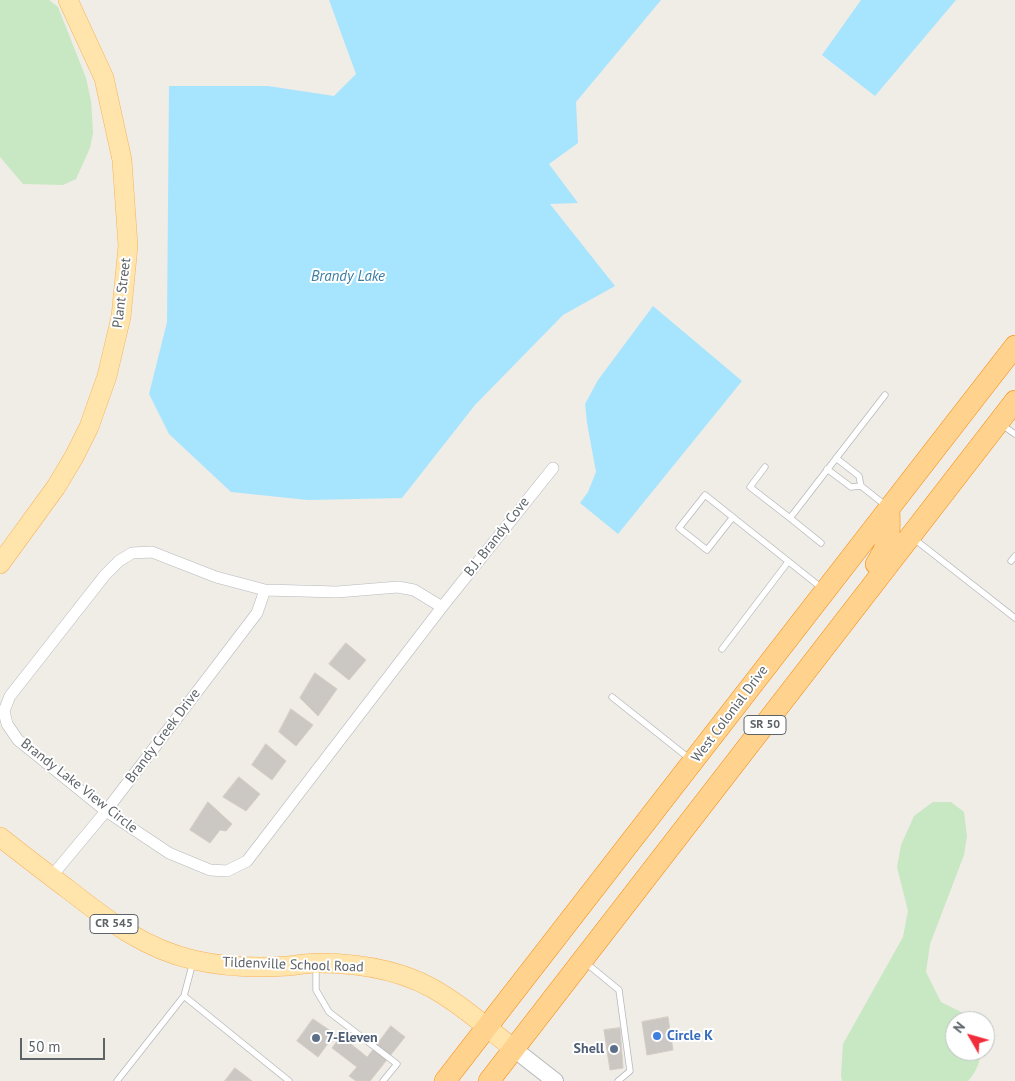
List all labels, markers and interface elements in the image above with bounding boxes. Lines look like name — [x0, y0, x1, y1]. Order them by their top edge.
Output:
street label: Plant Street — [109, 257, 135, 329]
water label: Brandy Lake — [311, 268, 385, 286]
street label: B.J. Brandy Cove — [461, 494, 533, 580]
street label: West Colonial Drive — [688, 662, 772, 766]
street label: Brandy Creek Drive — [122, 686, 204, 786]
road number: SR 50 — [744, 716, 786, 734]
street label: Brandy Lake View Circle — [17, 735, 141, 837]
road number: CR 545 — [90, 914, 138, 934]
street label: Tildenville School Road — [222, 954, 364, 976]
north arrow — [945, 1011, 995, 1061]
text: N — [949, 1018, 969, 1037]
scale bar — [22, 1028, 108, 1060]
place label: Circle K — [667, 1028, 713, 1044]
place label: 7-Eleven — [326, 1030, 378, 1046]
marker: Circle K — [651, 1030, 663, 1042]
marker: 7-Eleven — [310, 1032, 322, 1044]
text: 50 m — [28, 1037, 61, 1056]
place label: Shell — [574, 1041, 604, 1057]
marker: Shell — [608, 1043, 620, 1055]

